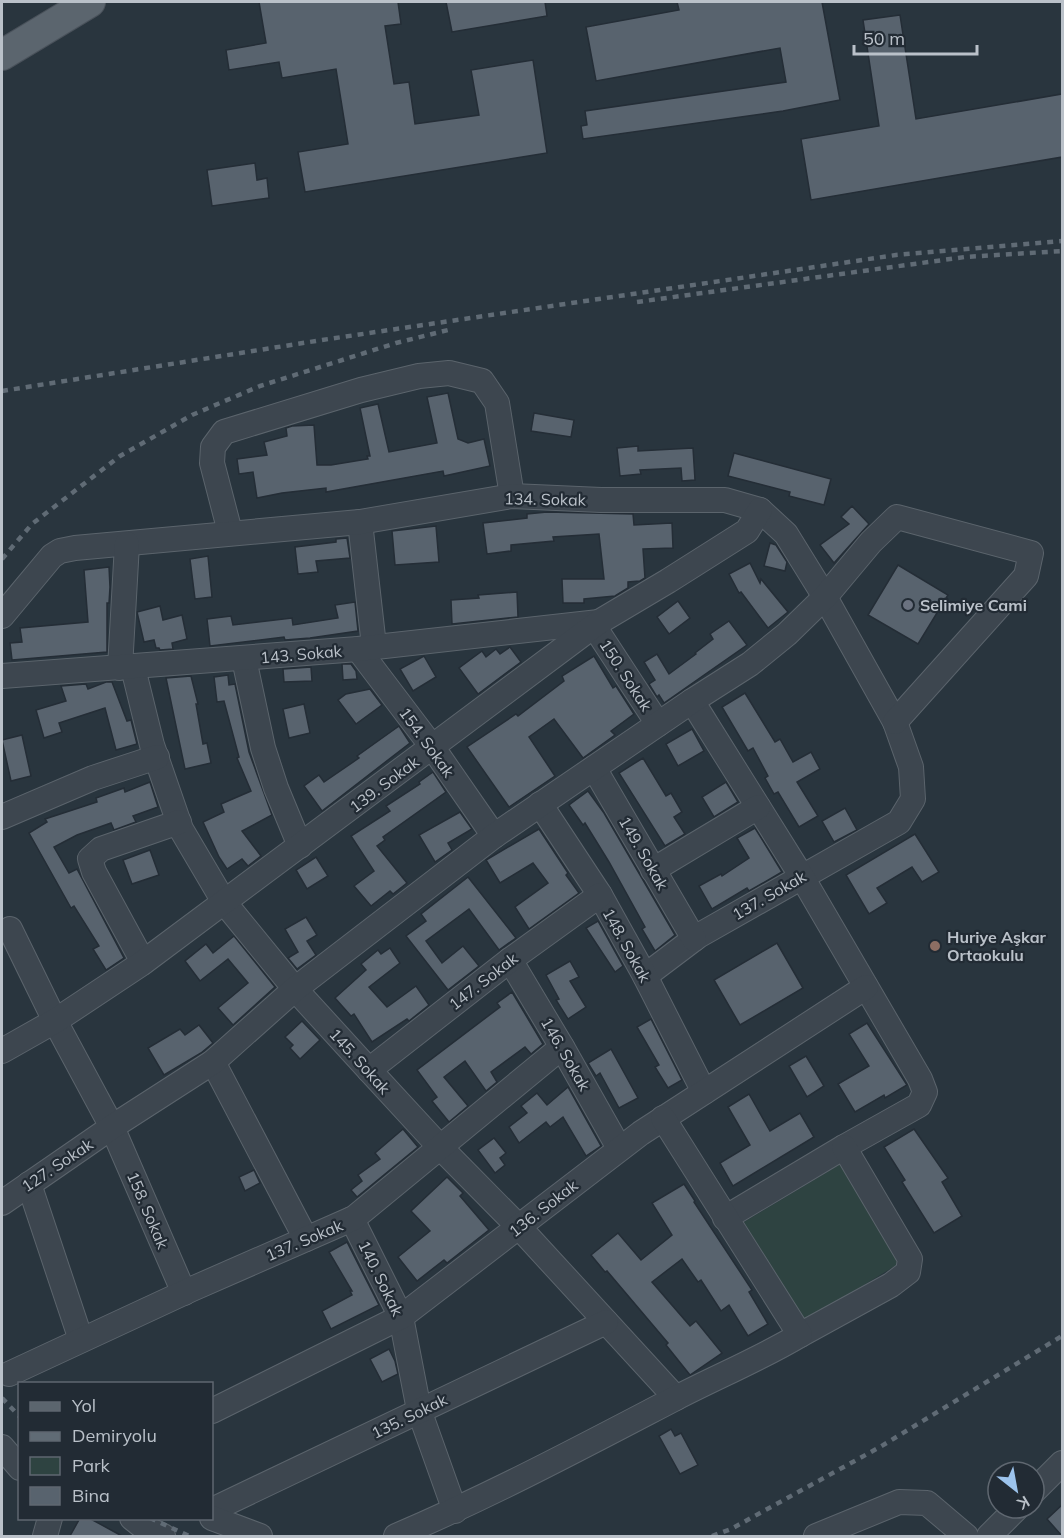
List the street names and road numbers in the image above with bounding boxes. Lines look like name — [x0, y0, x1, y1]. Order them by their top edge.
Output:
street label: 134. Sokak — [504, 488, 587, 510]
street label: 150. Sokak — [595, 635, 657, 715]
street label: 143. Sokak — [259, 640, 343, 668]
street label: 154. Sokak — [395, 703, 460, 782]
street label: 139. Sokak — [345, 751, 423, 817]
street label: 149. Sokak — [615, 813, 673, 894]
street label: 137. Sokak — [729, 866, 810, 924]
street label: 148. Sokak — [598, 904, 656, 986]
street label: 147. Sokak — [445, 947, 522, 1014]
street label: 146. Sokak — [537, 1014, 595, 1095]
street label: 145. Sokak — [325, 1024, 395, 1099]
street label: 127. Sokak — [18, 1133, 97, 1196]
street label: 158. Sokak — [123, 1168, 173, 1252]
street label: 136. Sokak — [505, 1174, 582, 1241]
street label: 137. Sokak — [262, 1215, 346, 1265]
street label: 140. Sokak — [354, 1237, 408, 1320]
street label: 135. Sokak — [368, 1389, 451, 1443]

